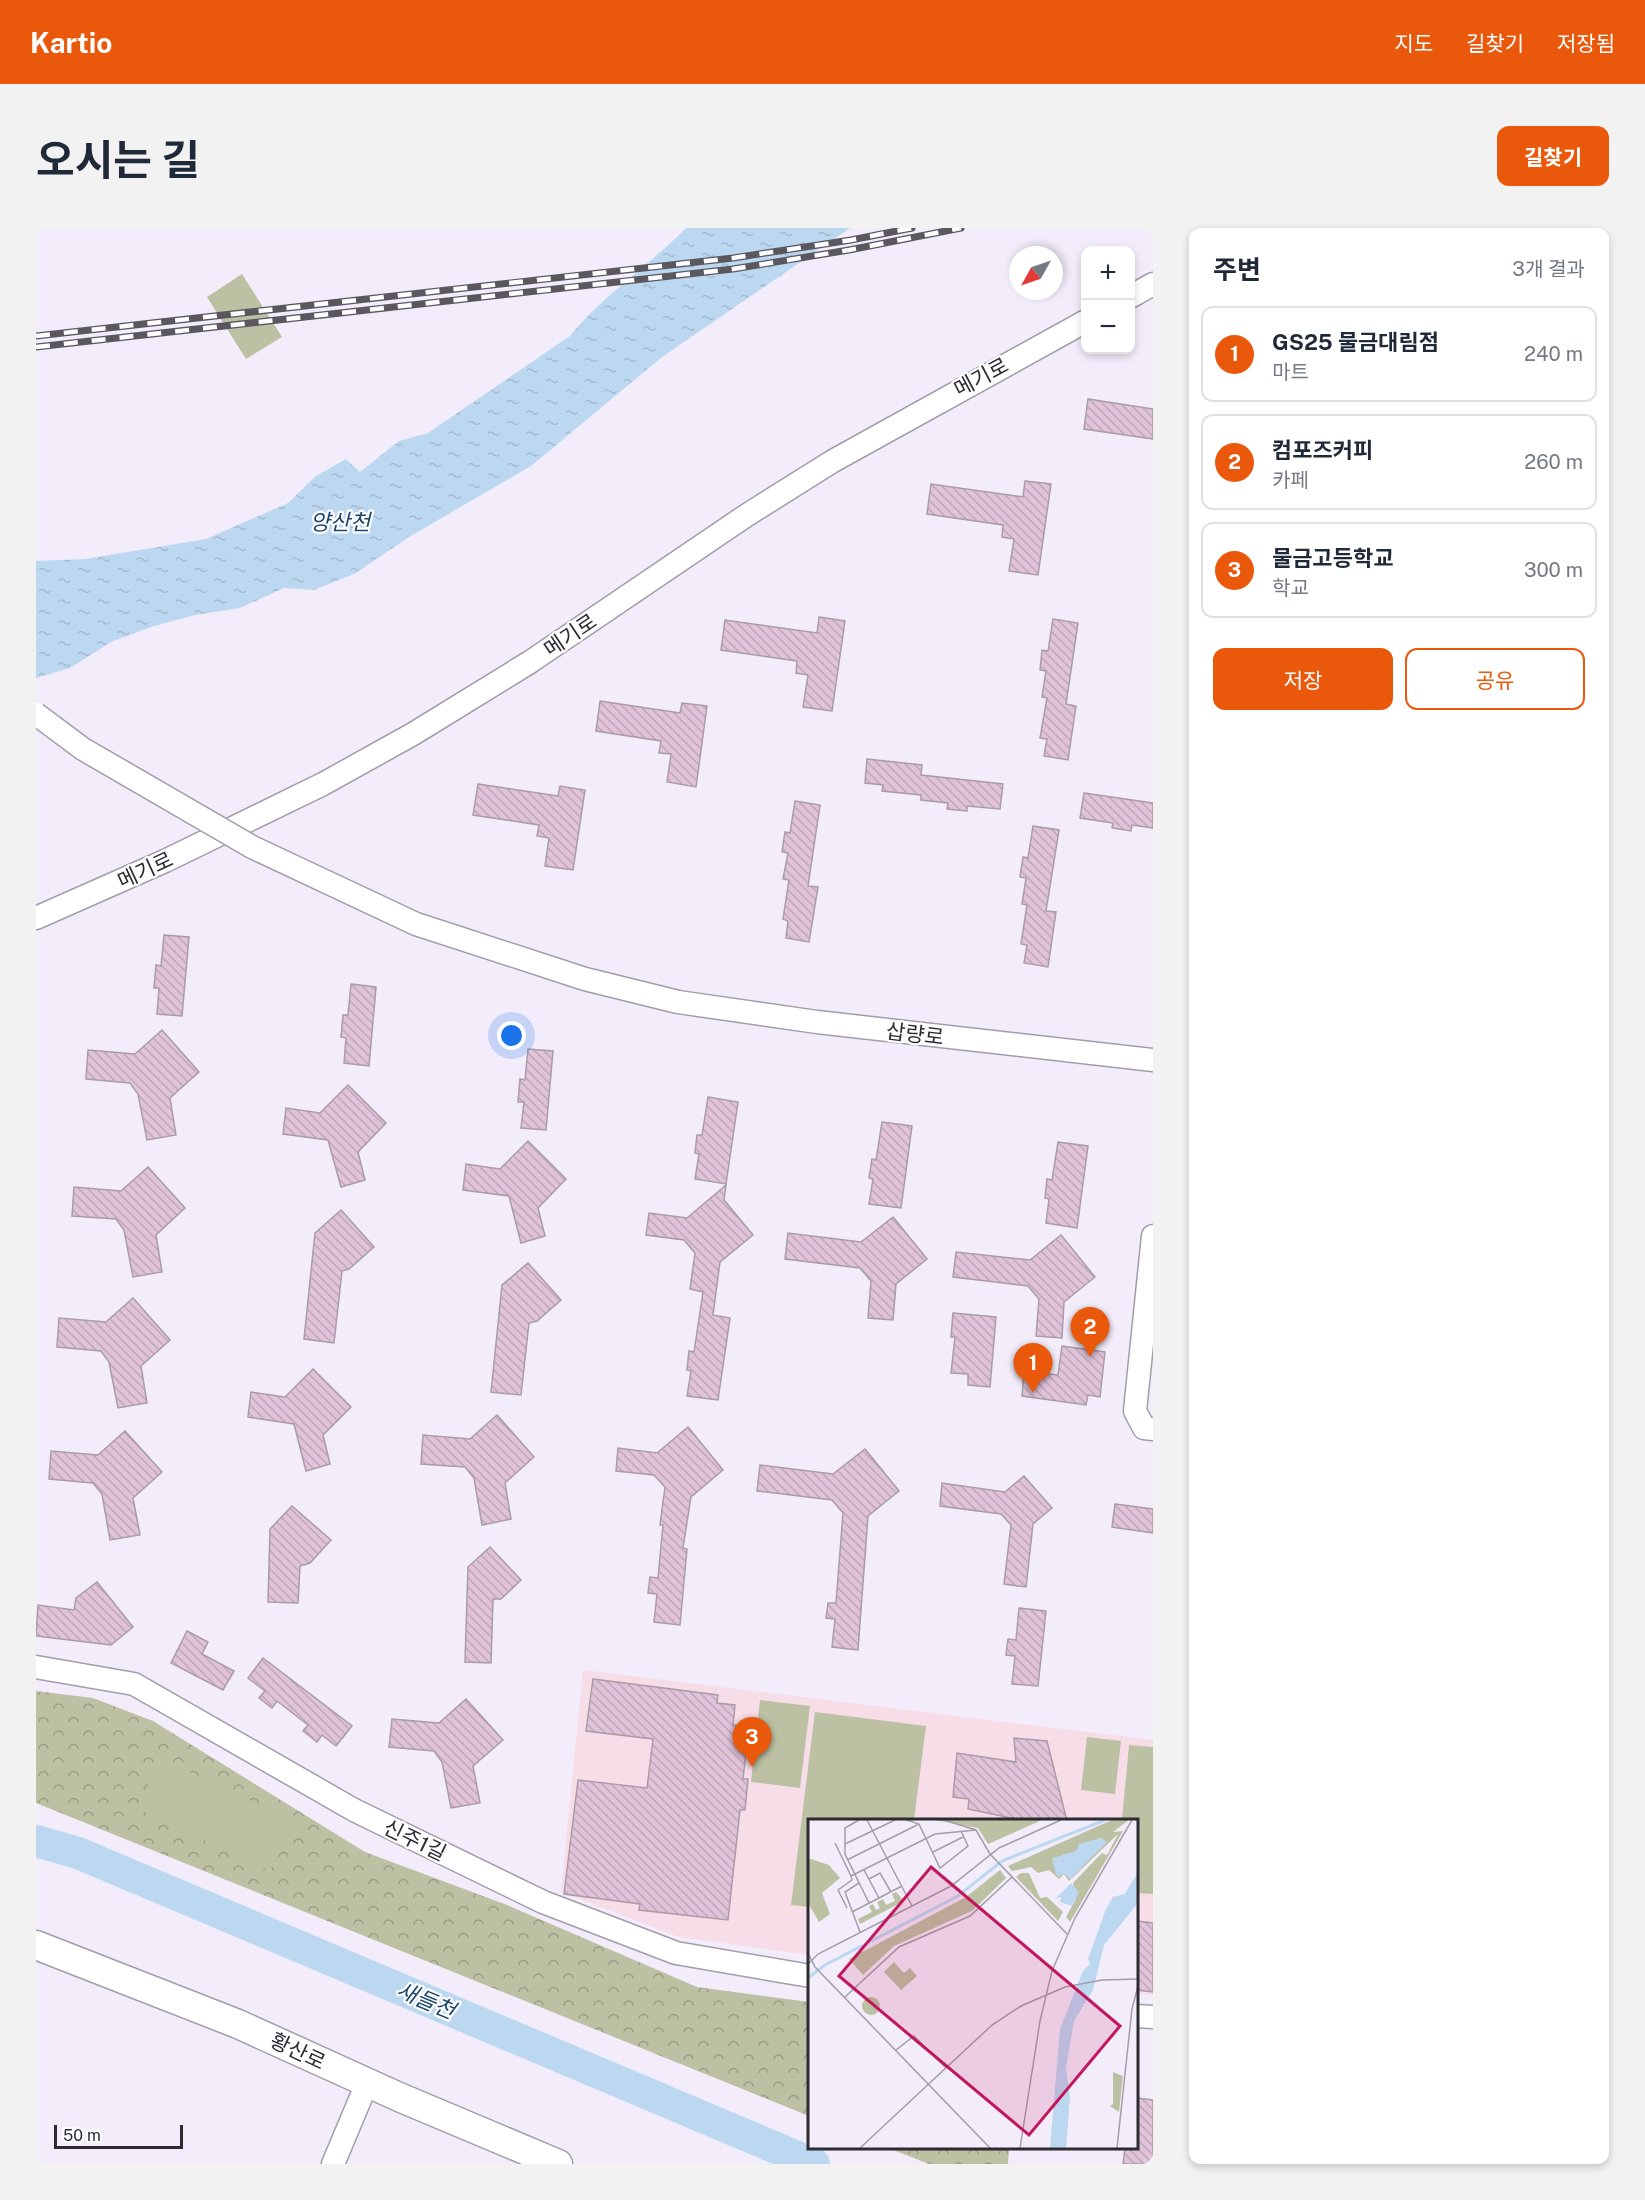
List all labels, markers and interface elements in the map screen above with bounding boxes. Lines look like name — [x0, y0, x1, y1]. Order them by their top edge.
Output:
text: Kartio — [30, 26, 112, 59]
text: 지도 — [1394, 31, 1433, 56]
text: 길찾기 — [1466, 31, 1524, 56]
text: 저장됨 — [1557, 31, 1615, 56]
button: 길찾기 — [1497, 126, 1609, 186]
text: 오시는 길 — [36, 135, 200, 184]
north arrow — [1009, 246, 1063, 300]
map controls — [1081, 246, 1135, 354]
button: + — [1081, 246, 1135, 300]
text: 주변 — [1213, 254, 1261, 285]
text: 3개 결과 — [1512, 257, 1585, 281]
button: − — [1081, 300, 1135, 354]
text: GS25 물금대림점 — [1272, 329, 1439, 355]
text: 1 — [1230, 342, 1239, 366]
text: 240 m — [1524, 342, 1583, 366]
street label: 메기로 — [950, 352, 1012, 402]
text: 마트 — [1272, 360, 1309, 384]
text: 컴포즈커피 — [1272, 437, 1373, 463]
text: 2 — [1228, 450, 1241, 474]
text: 260 m — [1524, 450, 1583, 474]
text: 카페 — [1272, 468, 1309, 492]
water label: 양산천 — [310, 509, 373, 535]
text: 물금고등학교 — [1272, 545, 1393, 571]
text: 3 — [1228, 558, 1241, 582]
text: 300 m — [1524, 558, 1583, 582]
text: 학교 — [1272, 576, 1309, 600]
street label: 메기로 — [539, 608, 601, 662]
button: 저장 — [1213, 648, 1393, 710]
button: 공유 — [1405, 648, 1585, 710]
street label: 메기로 — [113, 846, 177, 894]
street label: 삽량로 — [885, 1018, 945, 1050]
your location — [497, 1021, 526, 1050]
pin: 2 — [1070, 1308, 1110, 1357]
pin: 1 — [1014, 1344, 1052, 1393]
pin: 3 — [732, 1718, 772, 1767]
street label: 신주1길 — [380, 1814, 450, 1866]
inset map — [808, 1819, 1138, 2149]
water label: 새들천 — [393, 1976, 462, 2025]
street label: 황산로 — [266, 2027, 330, 2075]
scale bar — [54, 2122, 183, 2150]
text: 50 m — [63, 2126, 101, 2145]

